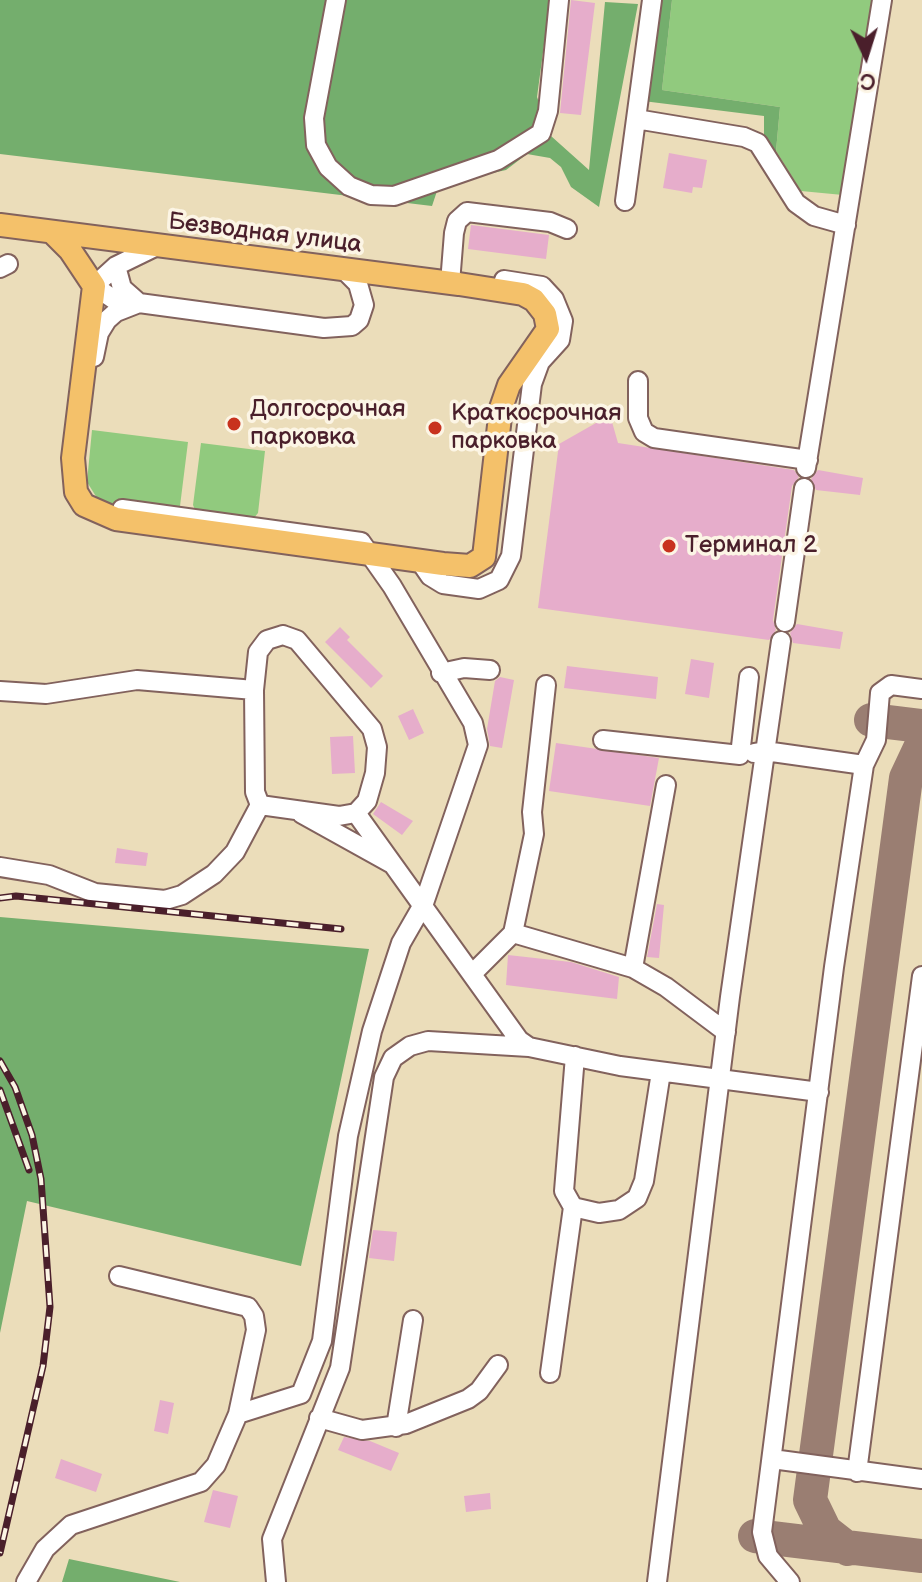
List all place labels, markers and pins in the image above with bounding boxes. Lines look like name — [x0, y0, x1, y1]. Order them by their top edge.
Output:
place label: Долгосрочная парковка — [250, 396, 406, 452]
place label: Краткосрочная парковка — [451, 400, 622, 456]
marker: Долгосрочная парковка — [225, 415, 243, 433]
marker: Краткосрочная парковка — [426, 419, 444, 437]
place label: Терминал 2 — [685, 532, 817, 560]
marker: Терминал 2 — [660, 537, 678, 555]

